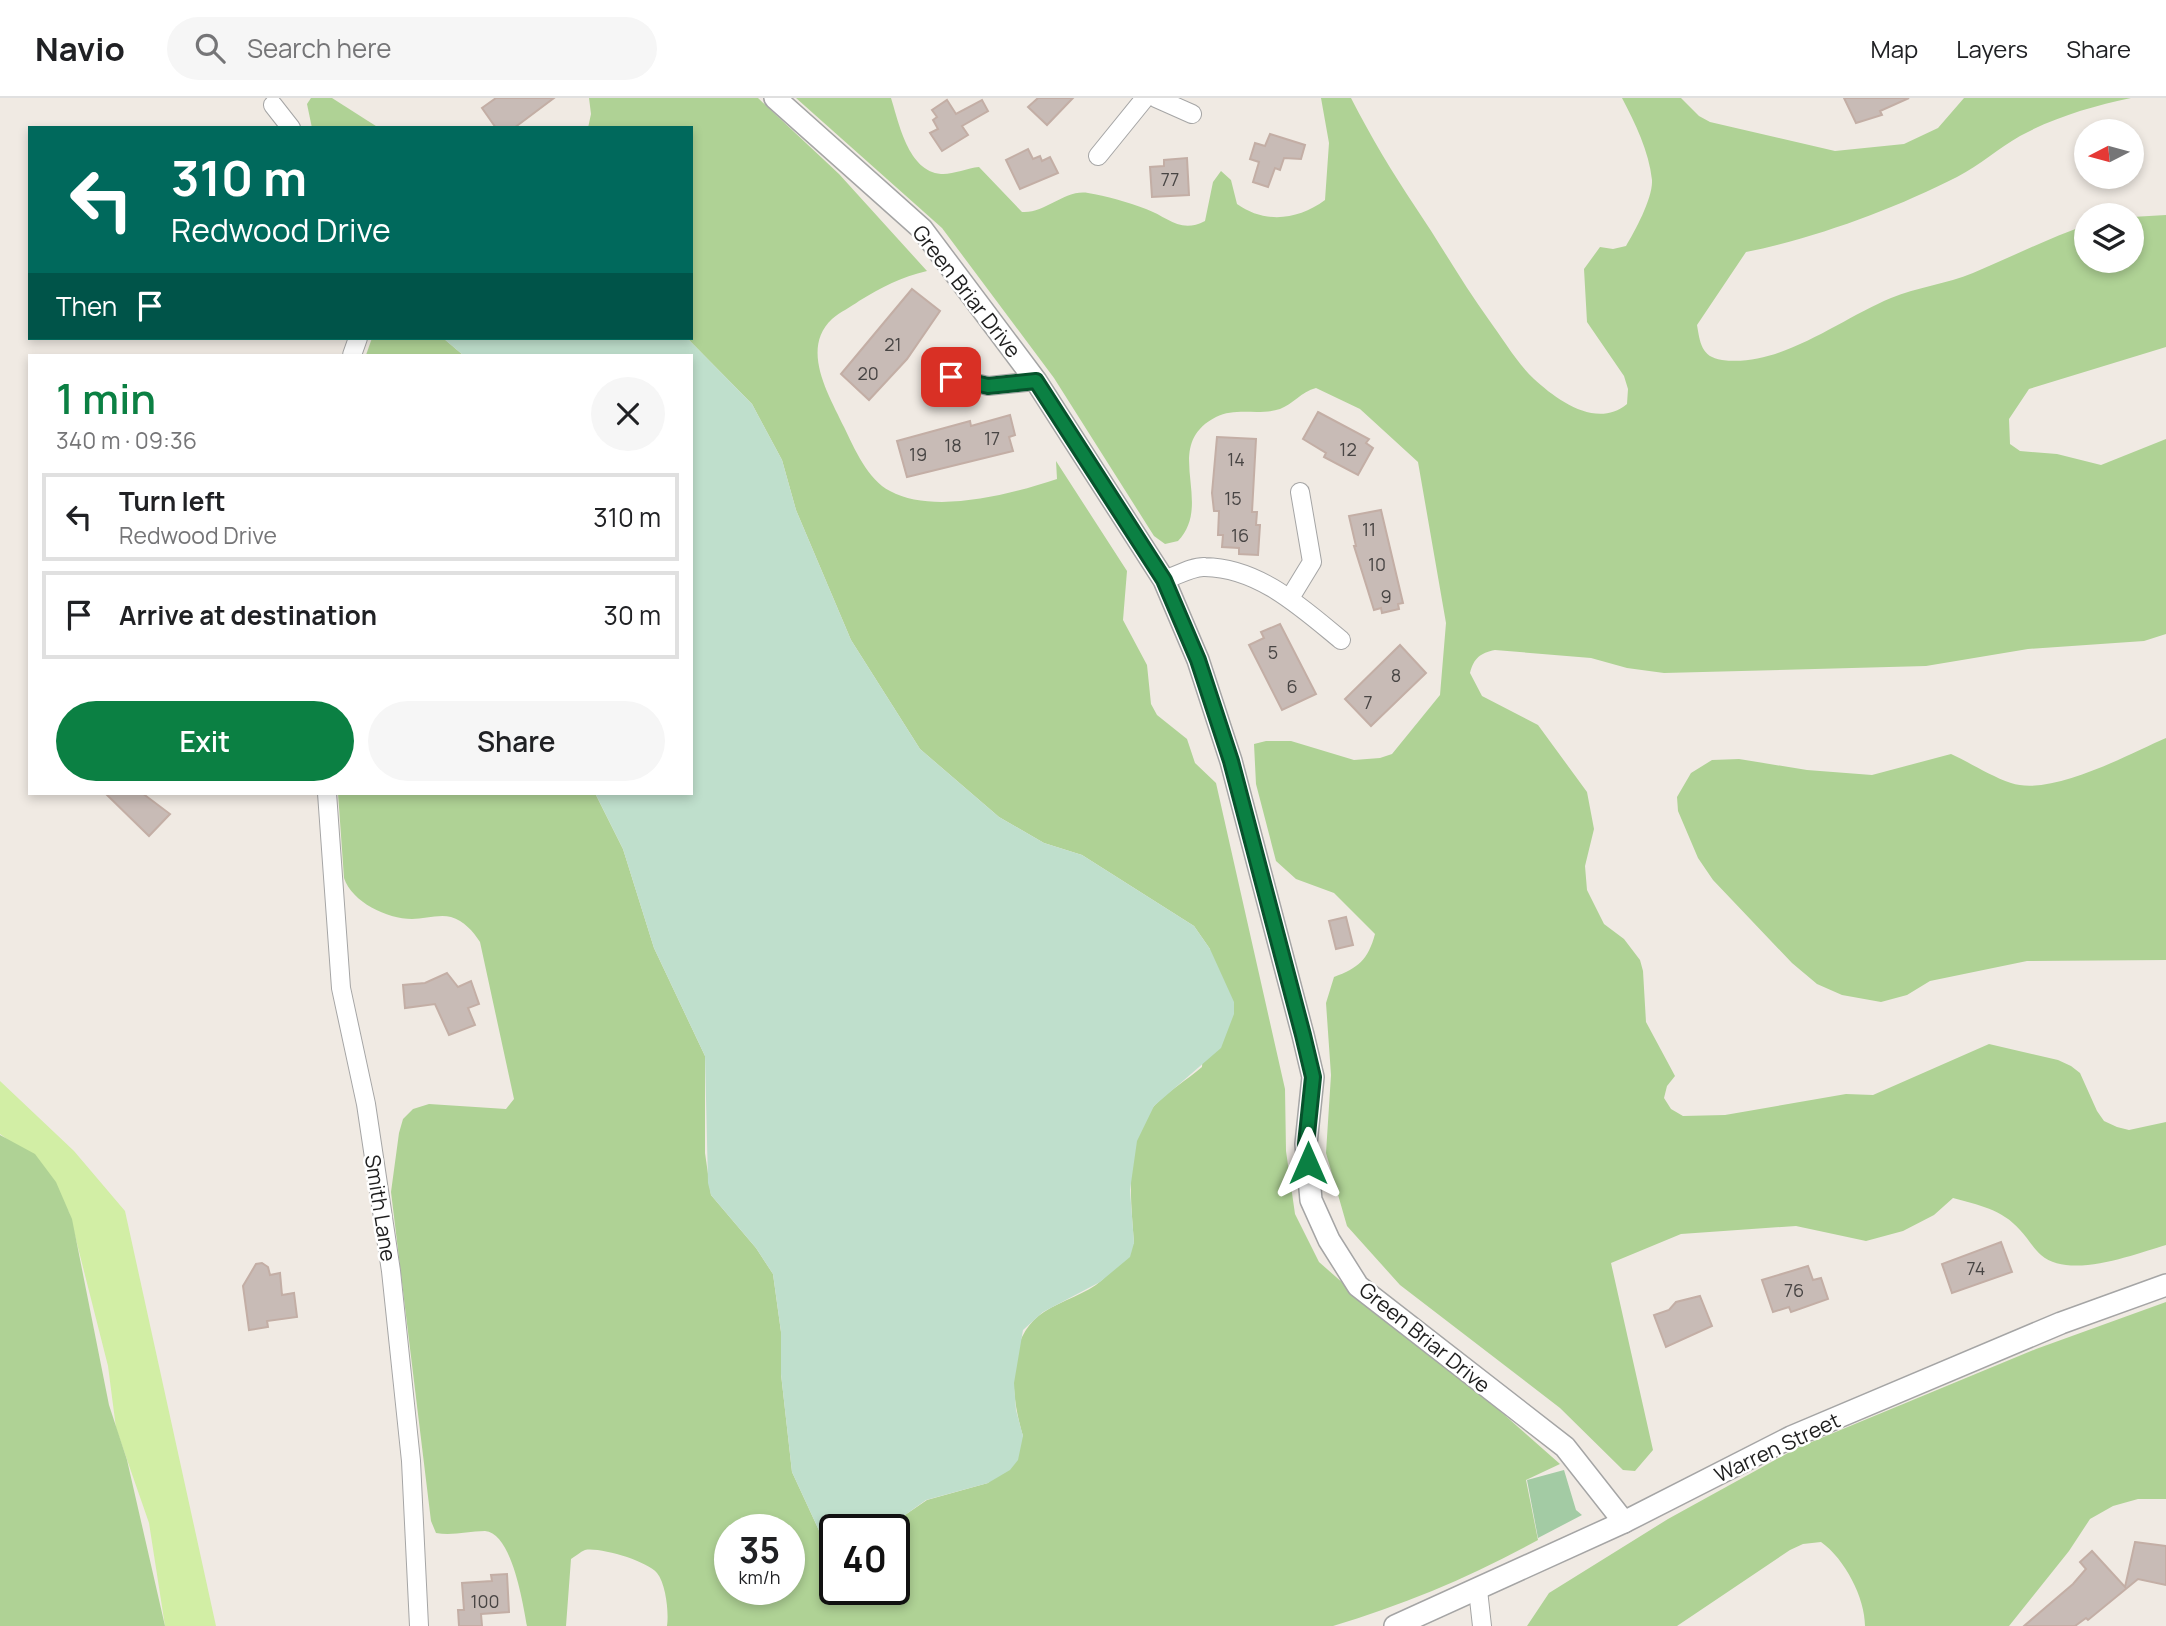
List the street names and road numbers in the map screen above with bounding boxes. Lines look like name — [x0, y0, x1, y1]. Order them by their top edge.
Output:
street label: Green Briar Drive — [906, 219, 1028, 363]
street label: Smith Lane — [359, 1153, 403, 1263]
street label: Green Briar Drive — [1354, 1275, 1496, 1399]
street label: Warren Street — [1710, 1406, 1844, 1488]

